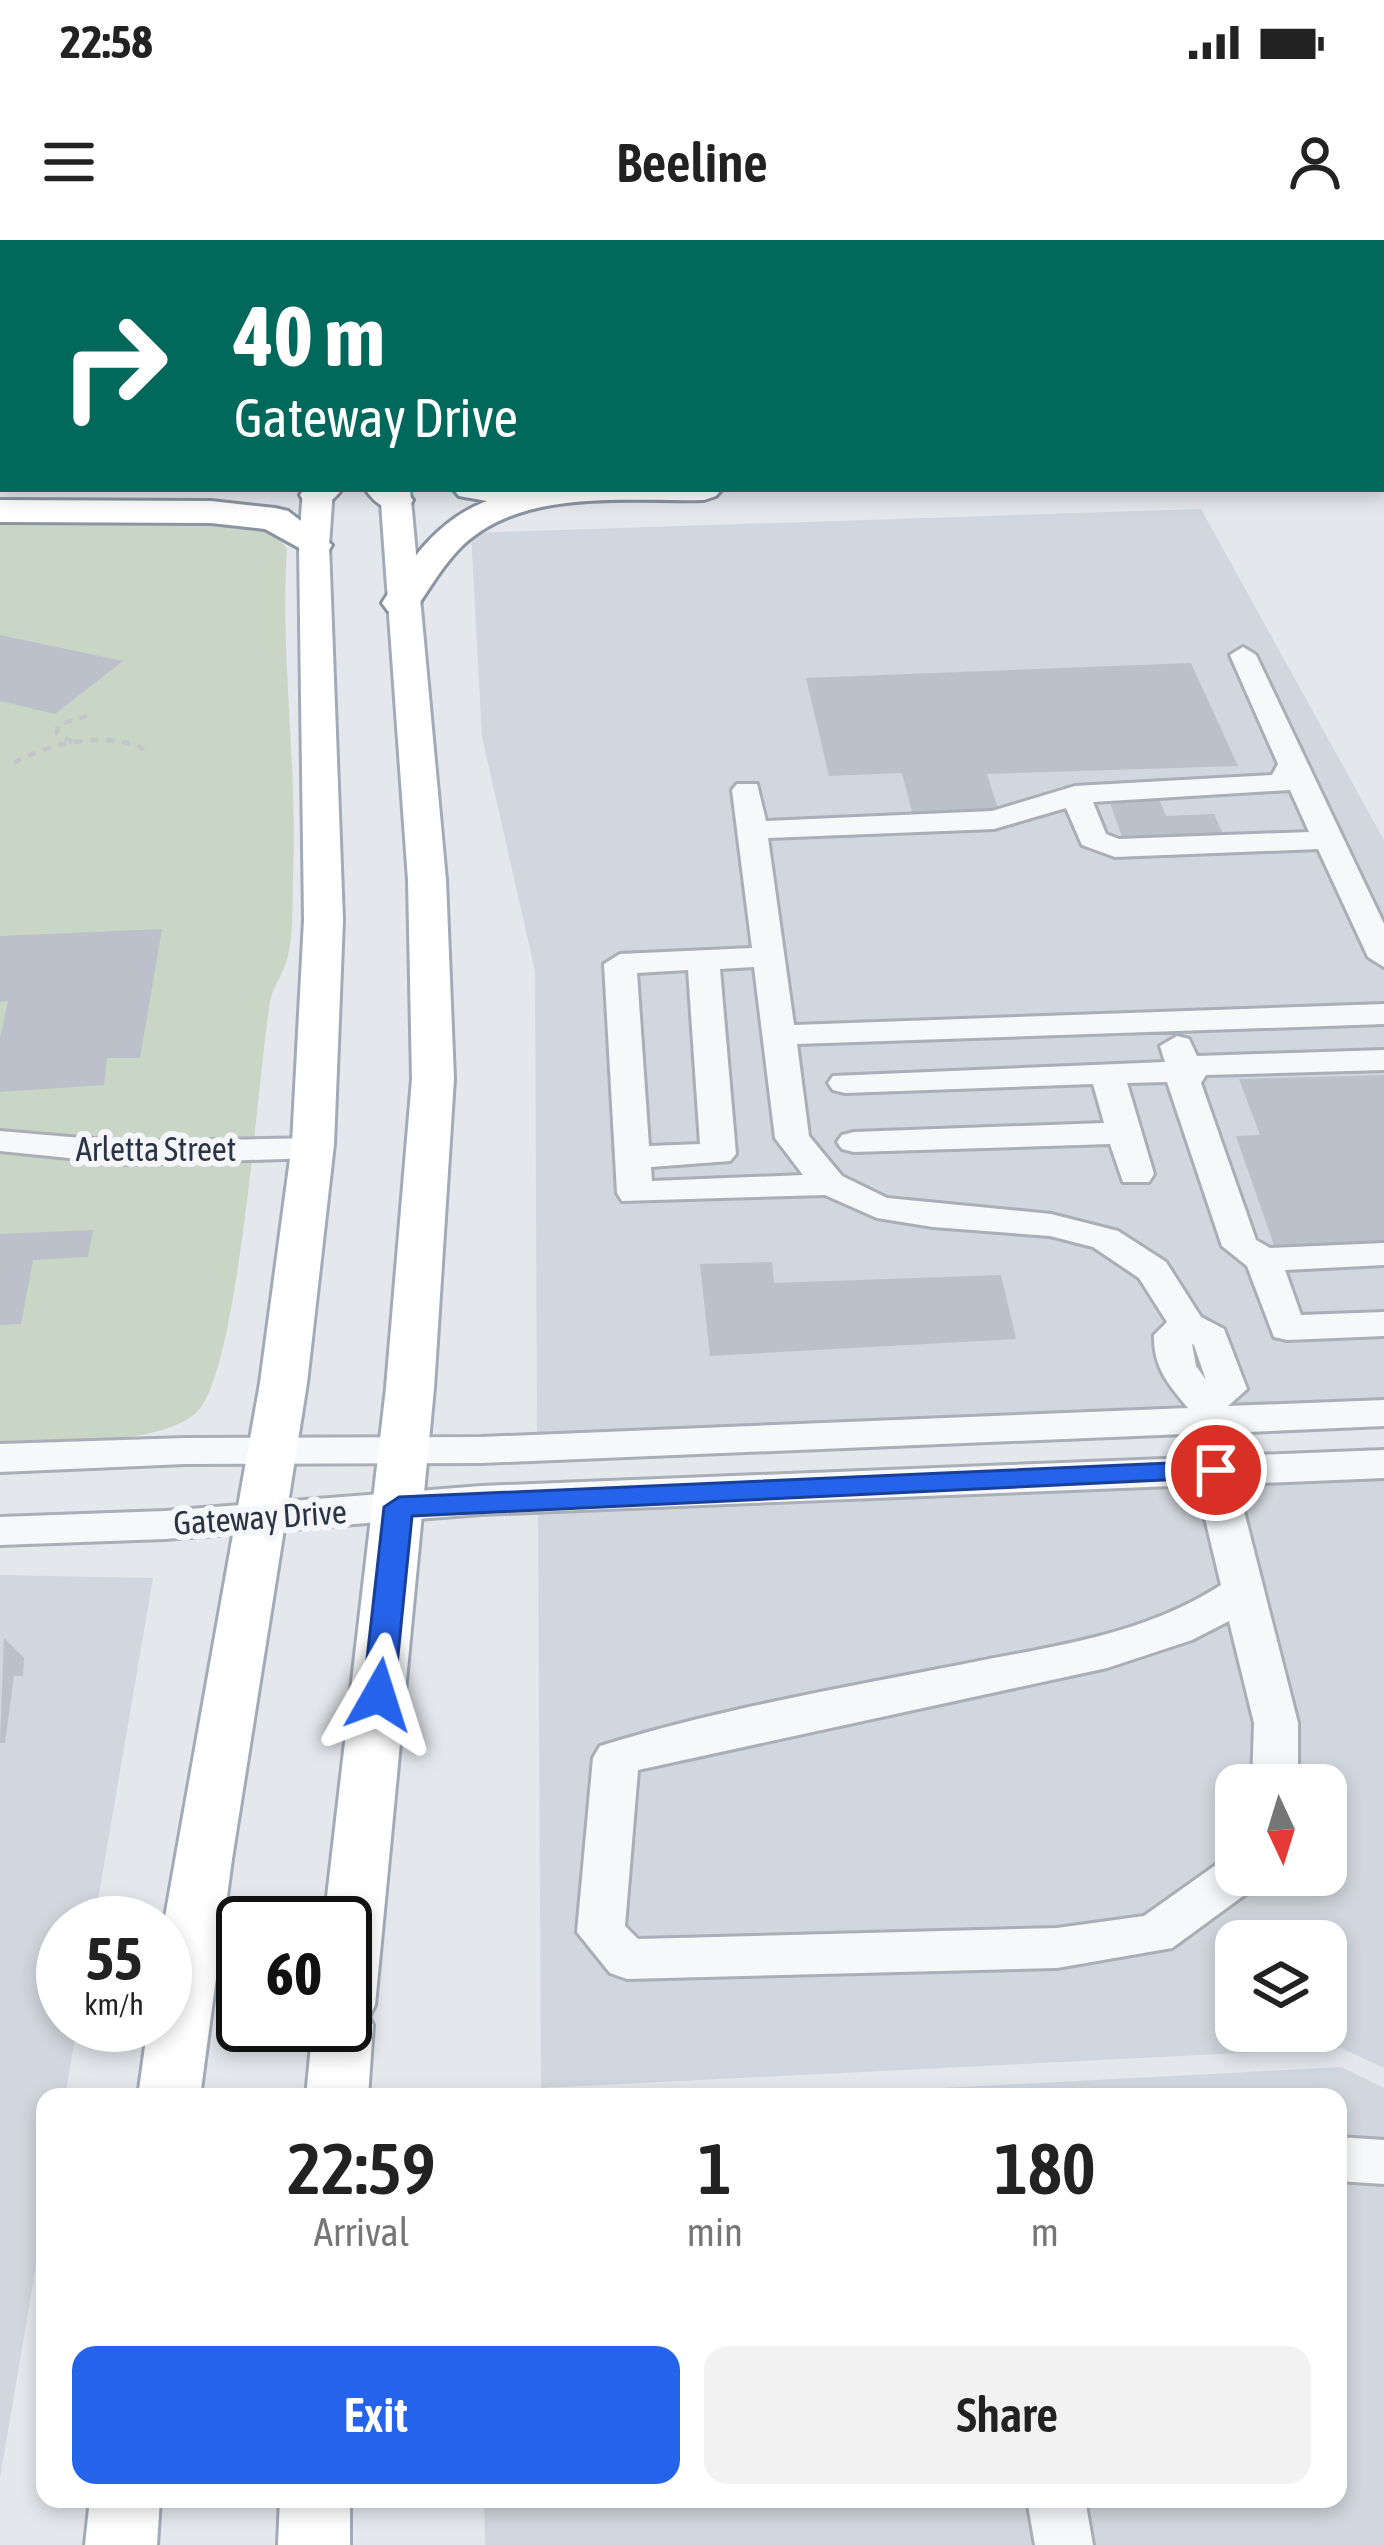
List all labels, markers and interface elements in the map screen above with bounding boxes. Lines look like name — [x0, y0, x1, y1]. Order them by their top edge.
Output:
text: 22:58 — [60, 16, 153, 68]
icon: menu — [36, 129, 102, 195]
icon: person — [1282, 129, 1348, 195]
text: Beeline — [616, 132, 768, 193]
icon: right — [36, 288, 192, 444]
text: 40 m — [234, 288, 385, 384]
text: Gateway Drive — [234, 387, 518, 448]
street label: Arletta Street — [76, 1130, 236, 1168]
pin — [1165, 1419, 1267, 1521]
icon: arrive — [1183, 1437, 1249, 1503]
street label: Gateway Drive — [172, 1492, 348, 1542]
position arrow — [316, 1632, 442, 1758]
north arrow — [1215, 1764, 1347, 1896]
map controls — [1215, 1764, 1347, 2052]
speed limit sign: 60 — [216, 1896, 372, 2052]
button: layers — [1215, 1920, 1347, 2052]
text: 55 — [86, 1924, 142, 1993]
text: km/h — [84, 1987, 144, 2021]
text: 22:59 — [287, 2127, 436, 2209]
text: 1 — [698, 2127, 732, 2209]
text: 180 — [994, 2127, 1096, 2209]
text: Arrival — [314, 2210, 409, 2254]
text: min — [687, 2210, 743, 2254]
text: m — [1031, 2210, 1059, 2254]
button: Exit — [72, 2346, 680, 2484]
button: Share — [704, 2346, 1311, 2484]

